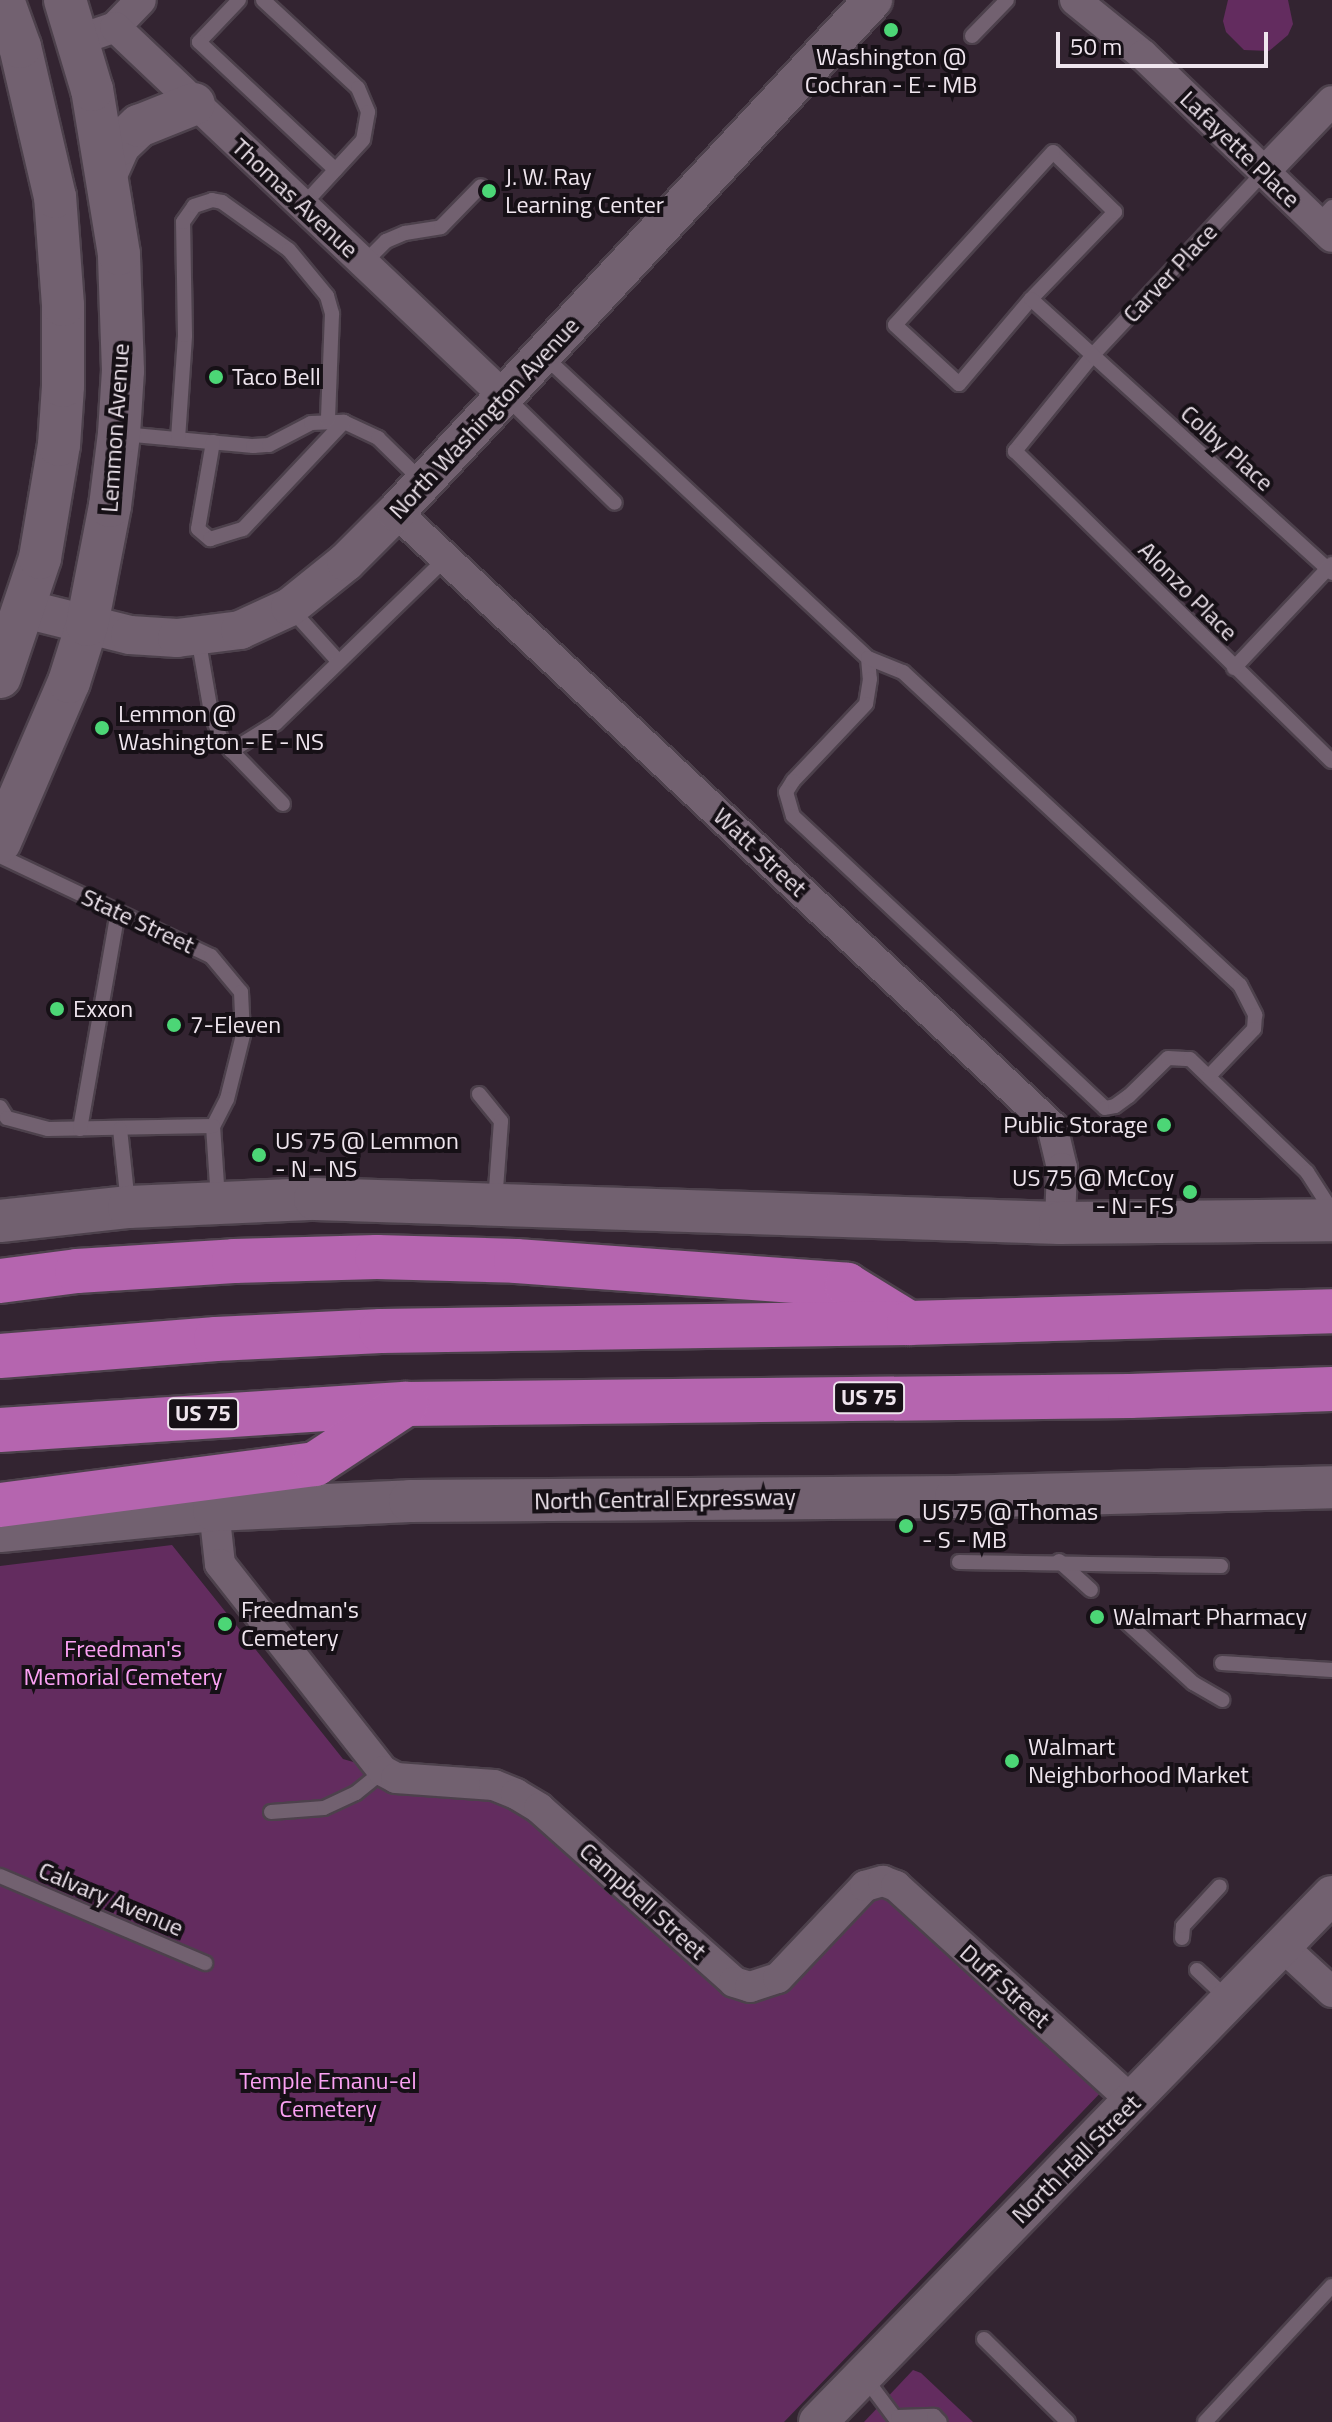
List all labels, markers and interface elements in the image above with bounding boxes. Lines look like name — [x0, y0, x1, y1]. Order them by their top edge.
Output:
scale bar — [1060, 16, 1272, 66]
marker: Washington @ Cochran - E - MB — [882, 21, 900, 39]
text: 50 m — [1070, 28, 1122, 64]
place label: Washington @ Cochran - E - MB — [805, 43, 977, 99]
street label: Lafayette Place — [1174, 85, 1306, 213]
street label: Thomas Avenue — [226, 132, 364, 264]
place label: J. W. Ray Learning Center — [505, 163, 664, 219]
marker: J. W. Ray Learning Center — [480, 182, 498, 200]
street label: Carver Place — [1117, 218, 1223, 328]
street label: North Washington Avenue — [383, 311, 585, 525]
street label: Lemmon Avenue — [95, 342, 135, 514]
place label: Taco Bell — [232, 363, 321, 391]
marker: Taco Bell — [207, 368, 225, 386]
street label: Colby Place — [1175, 399, 1279, 497]
street label: Alonzo Place — [1132, 535, 1244, 647]
place label: Lemmon @ Washington - E - NS — [118, 700, 324, 756]
marker: Lemmon @ Washington - E - NS — [93, 719, 111, 737]
street label: Watt Street — [707, 802, 813, 902]
street label: State Street — [77, 882, 199, 960]
place label: Exxon — [73, 995, 133, 1023]
marker: Exxon — [48, 1000, 66, 1018]
place label: 7-Eleven — [190, 1011, 281, 1039]
marker: 7-Eleven — [165, 1016, 183, 1034]
place label: Public Storage — [1003, 1111, 1148, 1139]
marker: Public Storage — [1155, 1116, 1173, 1134]
place label: US 75 @ Lemmon - N - NS — [275, 1127, 459, 1183]
marker: US 75 @ Lemmon - N - NS — [250, 1146, 268, 1164]
place label: US 75 @ McCoy - N - FS — [1012, 1164, 1174, 1220]
marker: US 75 @ McCoy - N - FS — [1181, 1183, 1199, 1201]
road number: US 75 — [833, 1380, 905, 1416]
road number: US 75 — [167, 1396, 239, 1432]
street label: North Central Expressway — [534, 1482, 796, 1516]
place label: US 75 @ Thomas - S - MB — [922, 1498, 1098, 1554]
marker: US 75 @ Thomas - S - MB — [897, 1517, 915, 1535]
place label: Freedman's Cemetery — [241, 1596, 359, 1652]
place label: Walmart Pharmacy — [1113, 1603, 1307, 1631]
marker: Walmart Pharmacy — [1088, 1608, 1106, 1626]
marker: Freedman's Cemetery — [216, 1615, 234, 1633]
park label: Freedman's Memorial Cemetery — [24, 1635, 222, 1691]
place label: Walmart Neighborhood Market — [1028, 1733, 1249, 1789]
marker: Walmart Neighborhood Market — [1003, 1752, 1021, 1770]
street label: Campbell Street — [574, 1837, 712, 1965]
street label: Calvary Avenue — [34, 1856, 188, 1942]
street label: Duff Street — [954, 1938, 1056, 2034]
park label: Temple Emanu-el Cemetery — [239, 2067, 417, 2123]
street label: North Hall Street — [1006, 2089, 1146, 2229]

